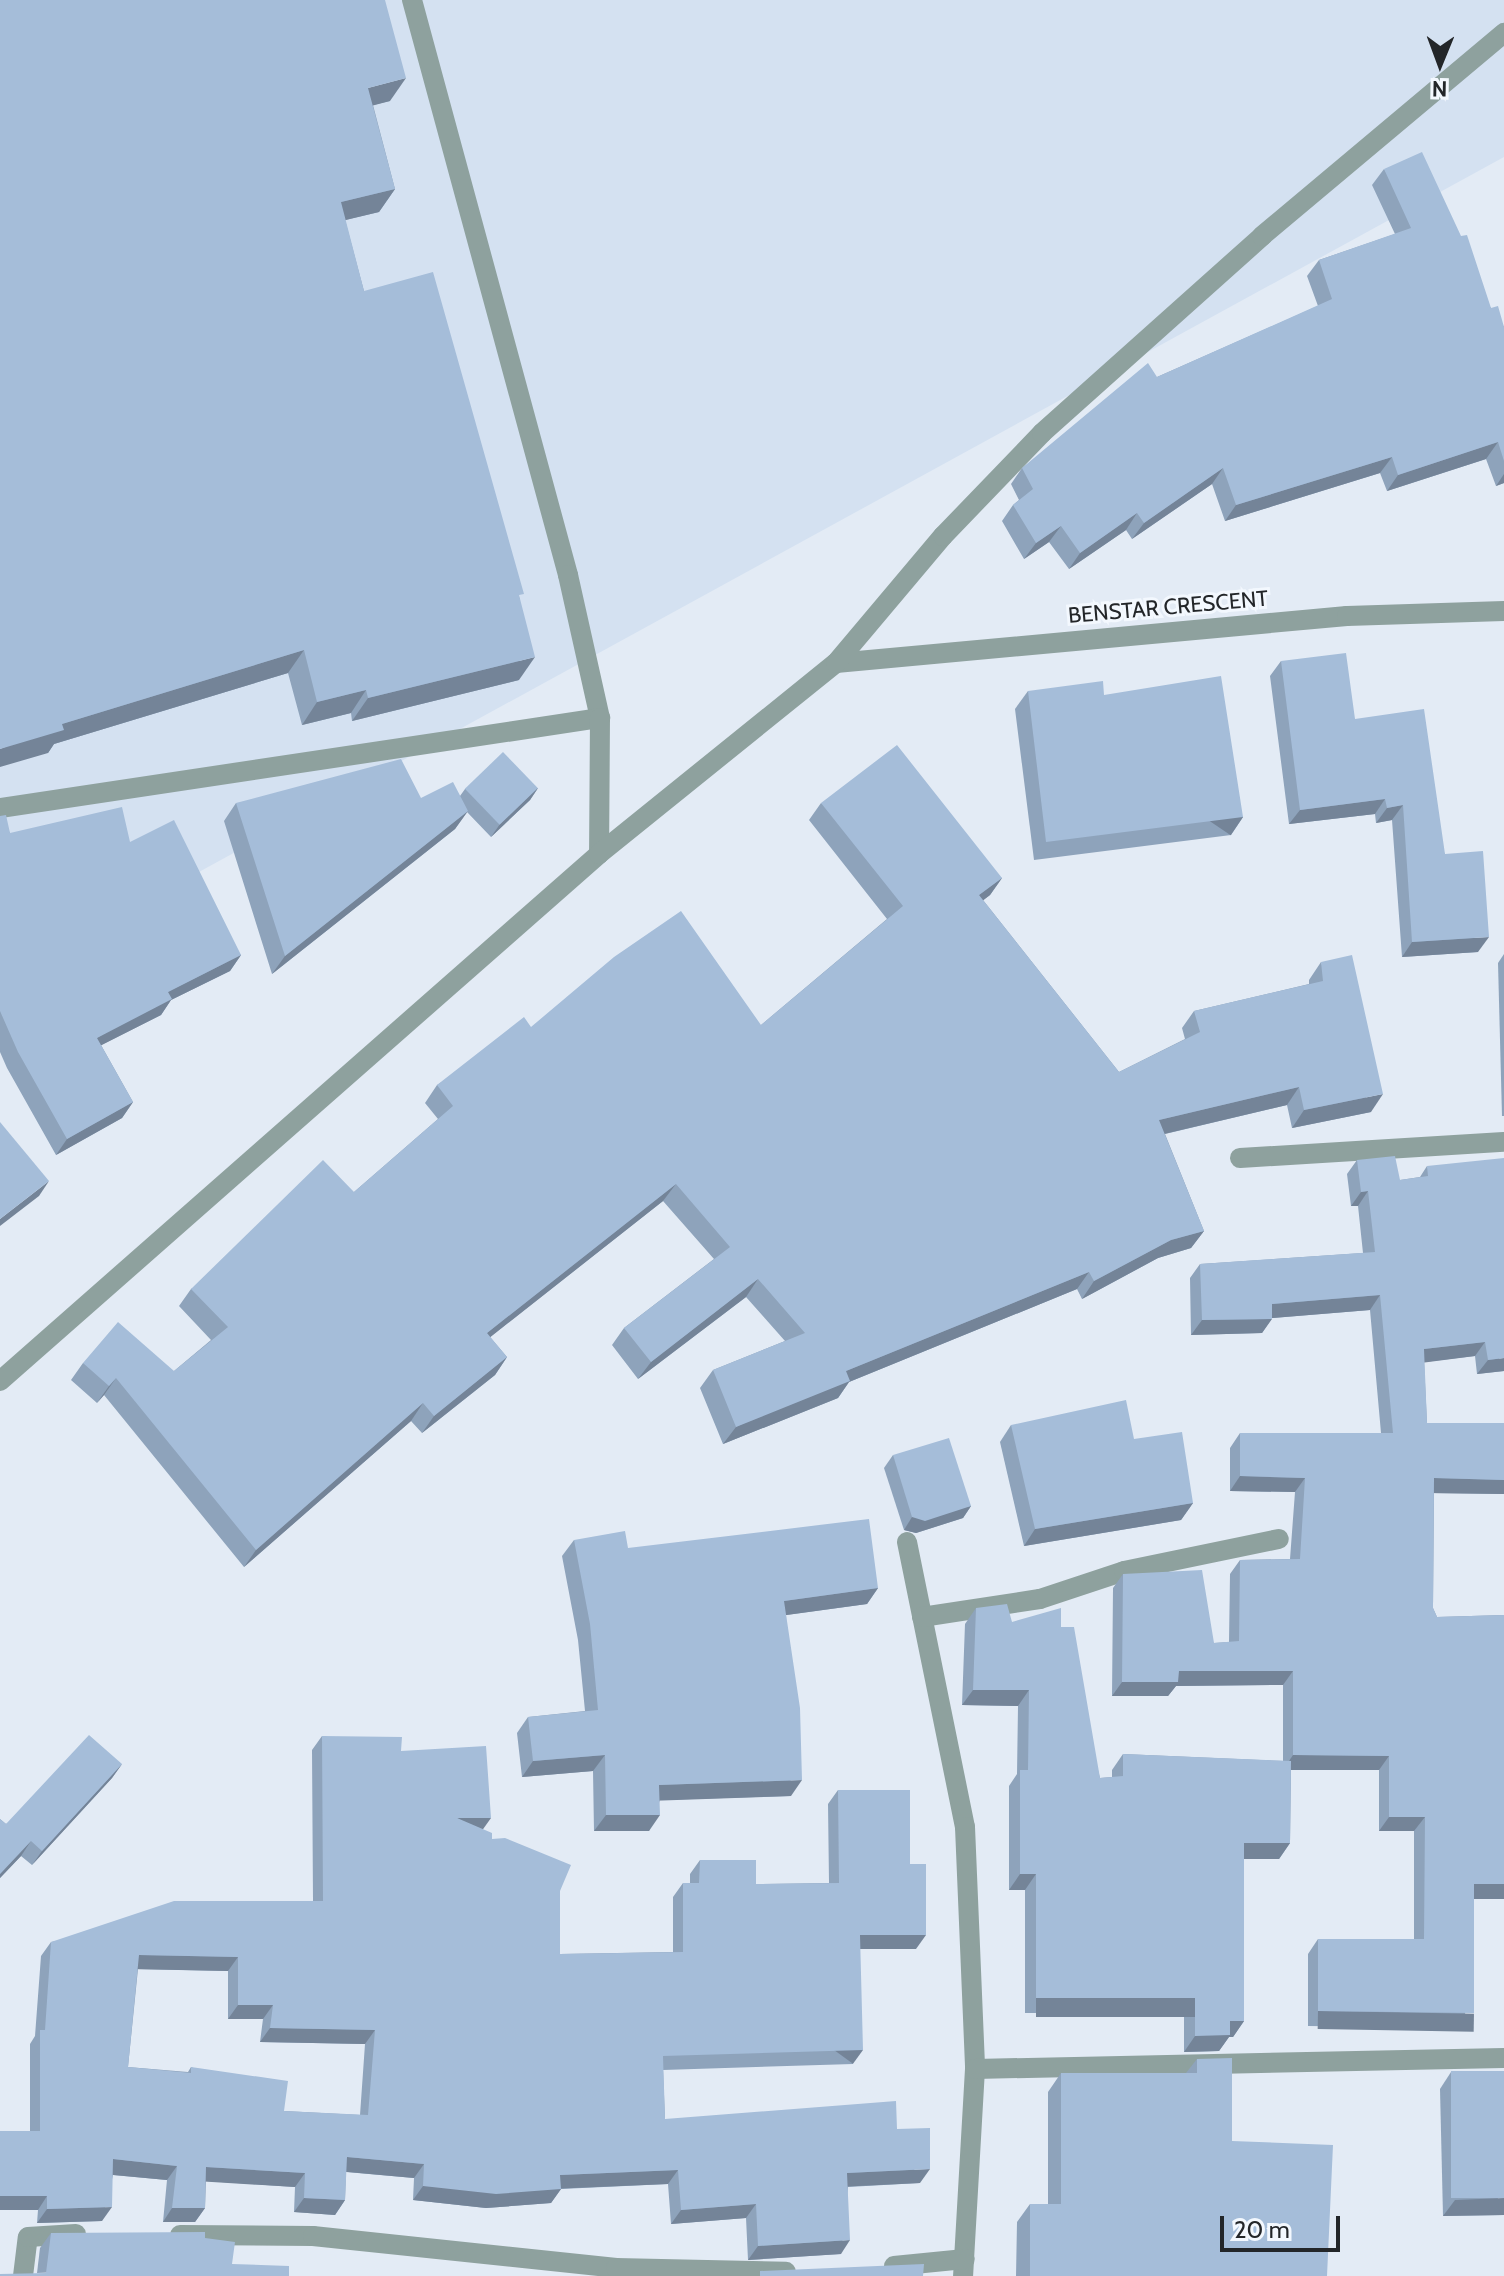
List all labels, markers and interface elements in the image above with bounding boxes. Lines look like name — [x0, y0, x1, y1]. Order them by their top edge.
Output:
north arrow — [1400, 24, 1480, 104]
text: N — [1432, 75, 1448, 102]
street label: BENSTAR CRESCENT — [1067, 585, 1269, 629]
scale bar — [1224, 2200, 1344, 2250]
text: 20 m — [1234, 2215, 1290, 2244]

